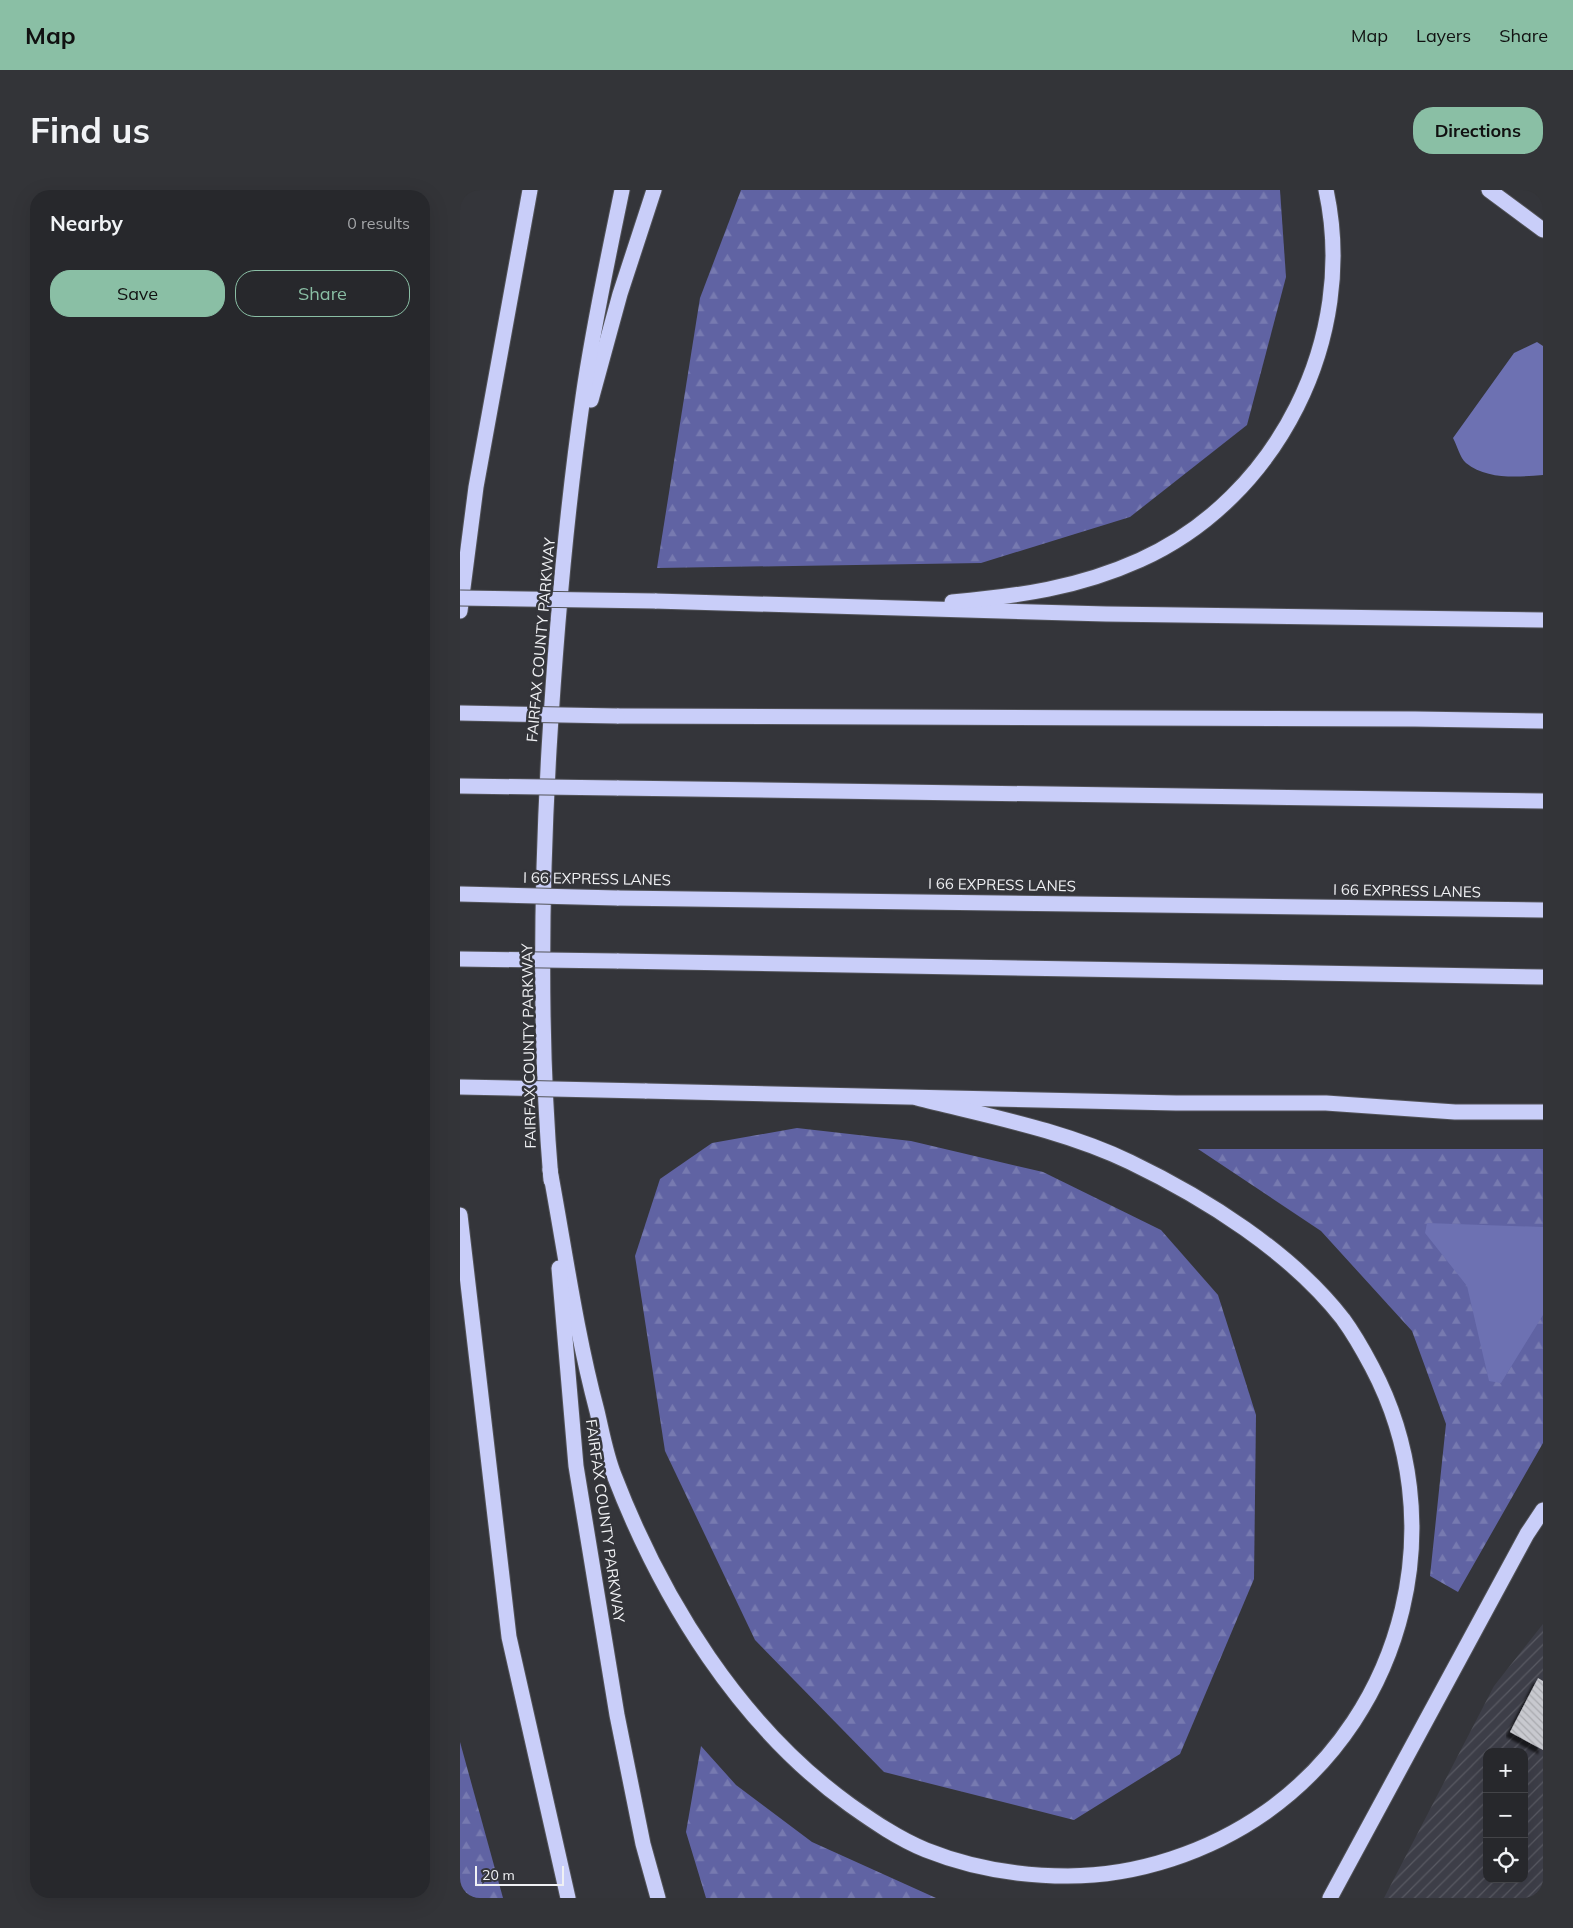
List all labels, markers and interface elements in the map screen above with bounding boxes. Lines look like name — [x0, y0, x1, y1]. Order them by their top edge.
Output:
text: Map — [25, 20, 76, 50]
text: Map — [1351, 24, 1388, 47]
text: Layers — [1416, 24, 1471, 47]
text: Share — [1499, 24, 1548, 47]
button: Directions — [1413, 107, 1543, 154]
text: Find us — [30, 108, 150, 152]
text: Nearby — [50, 210, 123, 236]
text: 0 results — [347, 213, 410, 233]
button: Save — [50, 270, 225, 317]
button: Share — [235, 270, 410, 317]
street label: FAIRFAX COUNTY PARKWAY — [522, 536, 559, 743]
street label: I 66 EXPRESS LANES — [523, 868, 671, 889]
street label: I 66 EXPRESS LANES — [928, 874, 1076, 895]
street label: I 66 EXPRESS LANES — [1333, 880, 1481, 901]
street label: FAIRFAX COUNTY PARKWAY — [517, 942, 540, 1149]
street label: FAIRFAX COUNTY PARKWAY — [582, 1418, 629, 1625]
map controls — [1483, 1748, 1528, 1883]
button: + — [1483, 1748, 1528, 1793]
button: − — [1483, 1793, 1528, 1838]
button: locate — [1483, 1838, 1528, 1883]
scale bar — [475, 1863, 564, 1886]
text: 20 m — [482, 1866, 515, 1884]

